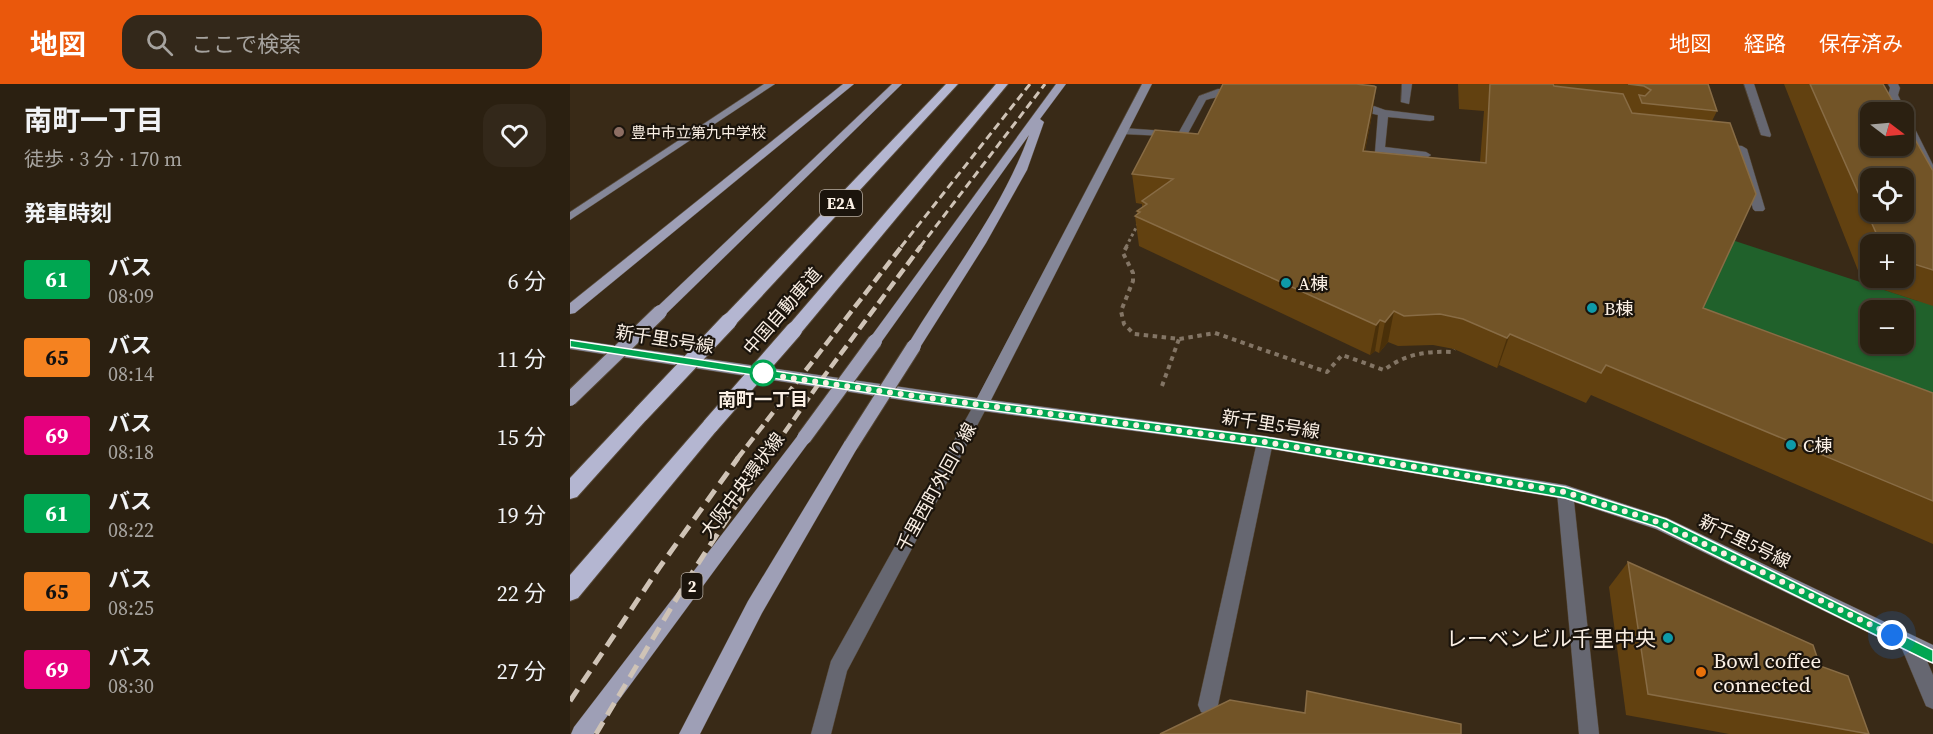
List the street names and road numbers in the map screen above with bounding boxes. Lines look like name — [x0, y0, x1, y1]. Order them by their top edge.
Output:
road number: E2A — [820, 190, 862, 216]
street label: 中国自動車道 — [737, 262, 827, 360]
street label: 新千里5号線 — [614, 319, 716, 359]
street label: 新千里5号線 — [1220, 404, 1322, 444]
street label: 千里西町外回り線 — [890, 418, 982, 556]
street label: 大阪中央環状線 — [694, 427, 790, 543]
street label: 新千里5号線 — [1695, 508, 1795, 574]
road number: 2 — [682, 573, 702, 599]

